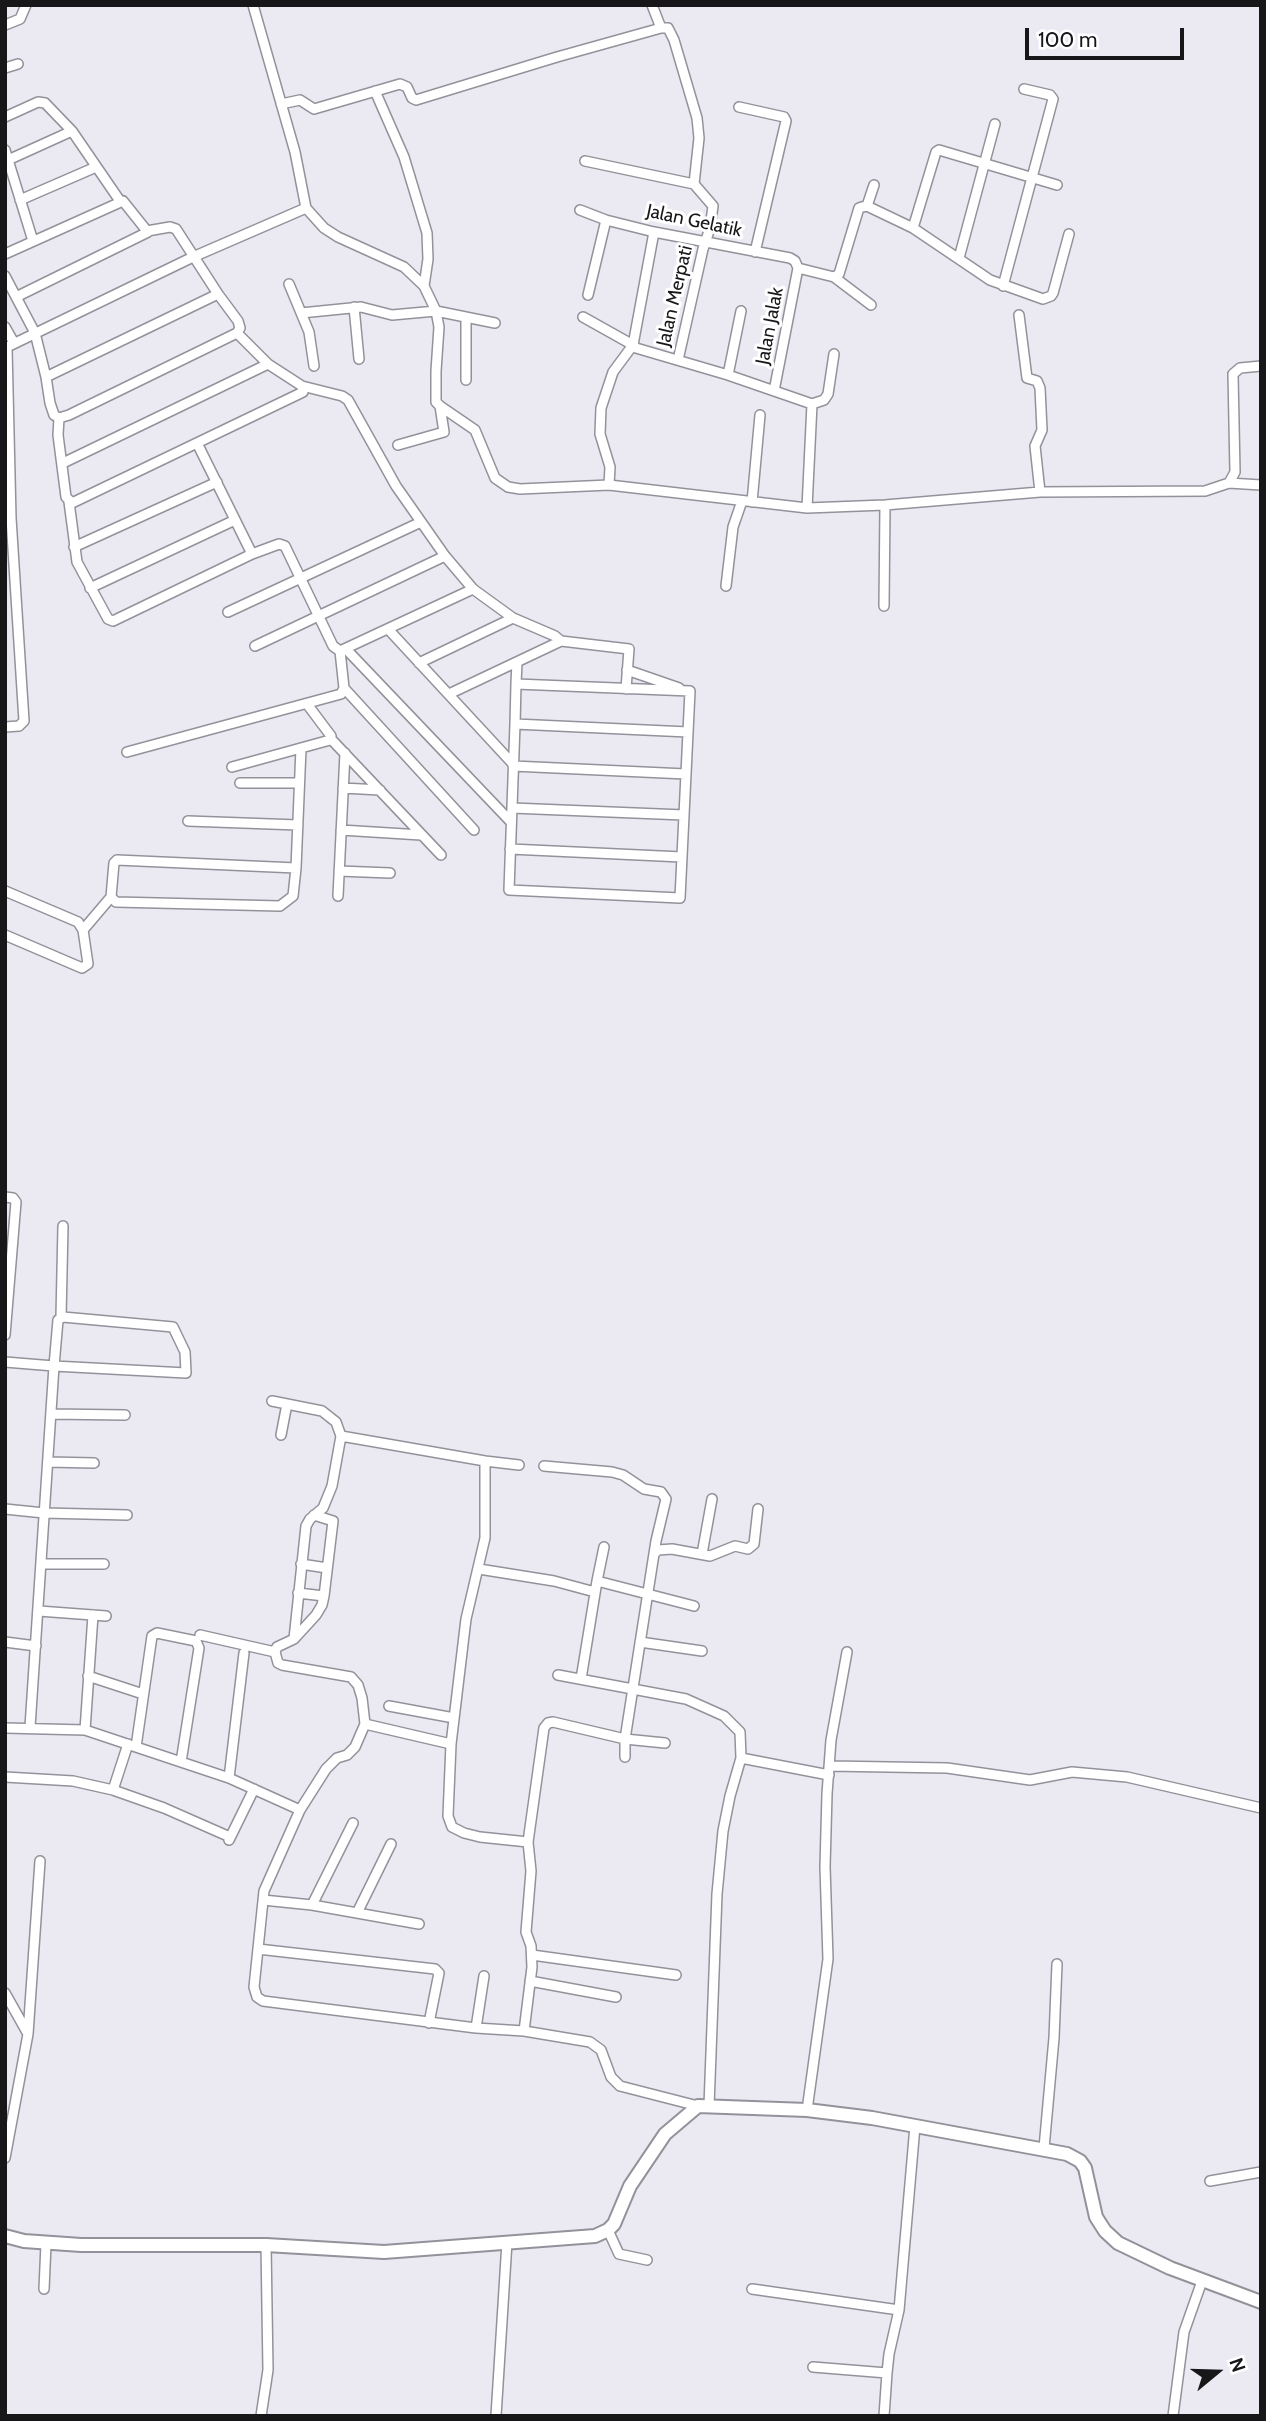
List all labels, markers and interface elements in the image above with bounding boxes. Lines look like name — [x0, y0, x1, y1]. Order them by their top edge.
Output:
scale bar — [1028, 14, 1187, 58]
text: 100 m — [1038, 27, 1097, 52]
street label: Jalan Gelatik — [644, 200, 744, 242]
street label: Jalan Merpati — [652, 243, 698, 349]
street label: Jalan Jalak — [751, 285, 789, 367]
north arrow — [1182, 2337, 1252, 2407]
text: N — [1224, 2355, 1250, 2375]

